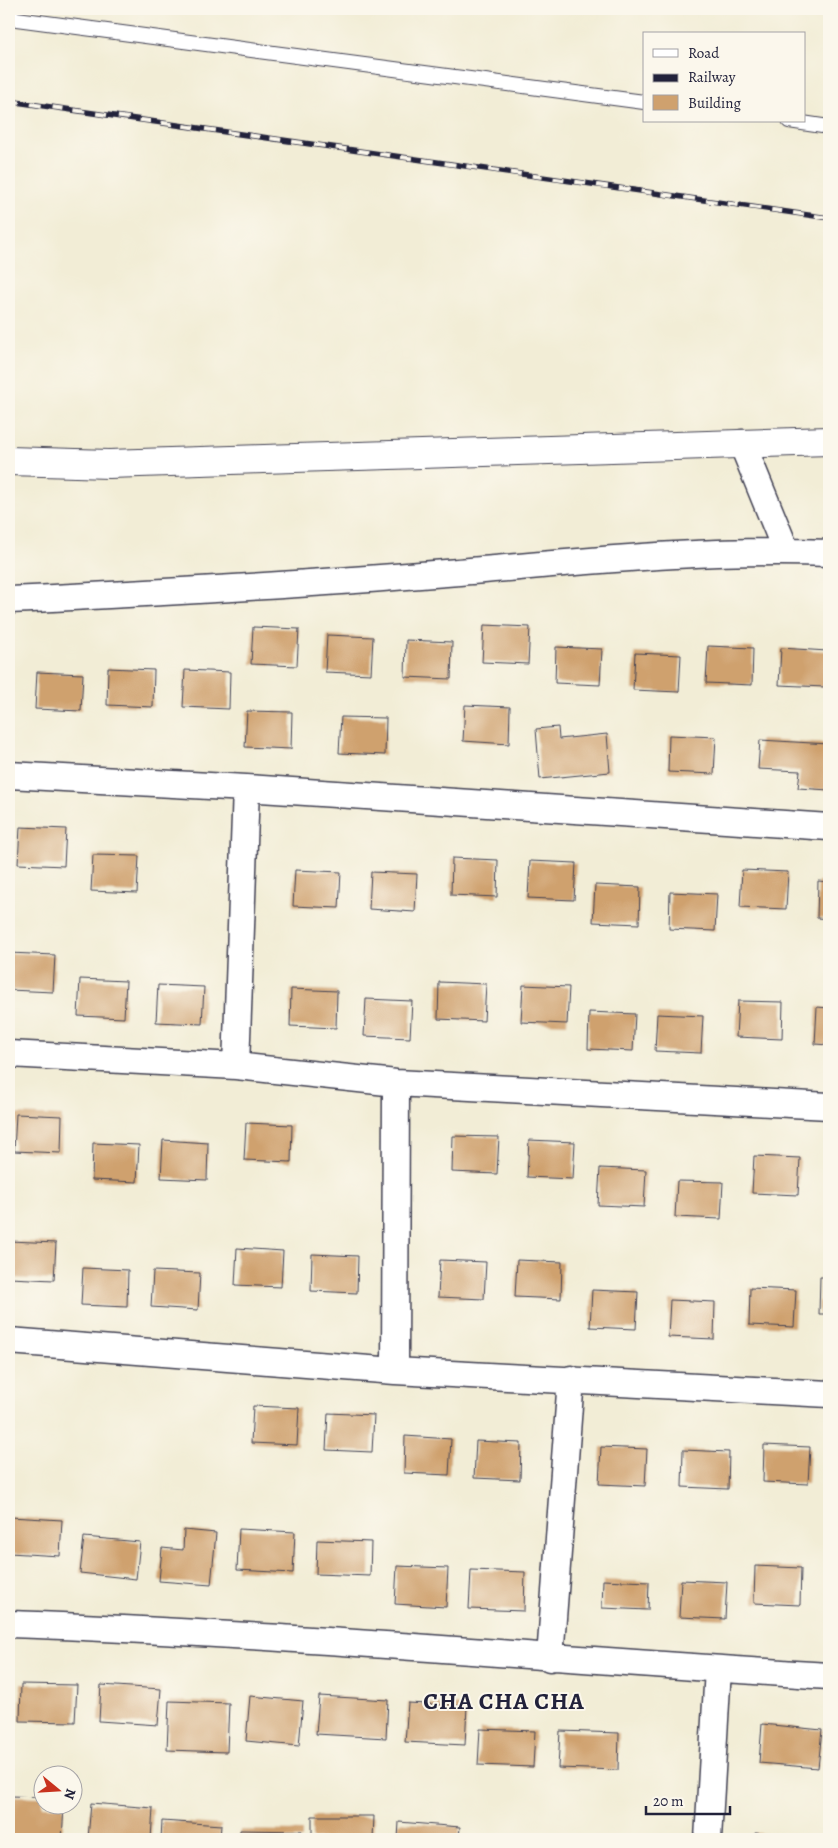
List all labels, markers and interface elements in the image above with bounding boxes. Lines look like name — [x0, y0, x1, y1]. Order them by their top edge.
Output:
legend — [643, 32, 806, 122]
text: Road — [688, 43, 720, 63]
text: Railway — [688, 67, 736, 87]
text: Building — [688, 93, 741, 113]
district label: CHA CHA CHA — [423, 1685, 585, 1717]
north arrow — [32, 1766, 82, 1816]
scale bar — [646, 1783, 729, 1815]
text: N — [59, 1786, 80, 1802]
text: 20 m — [653, 1791, 684, 1811]

